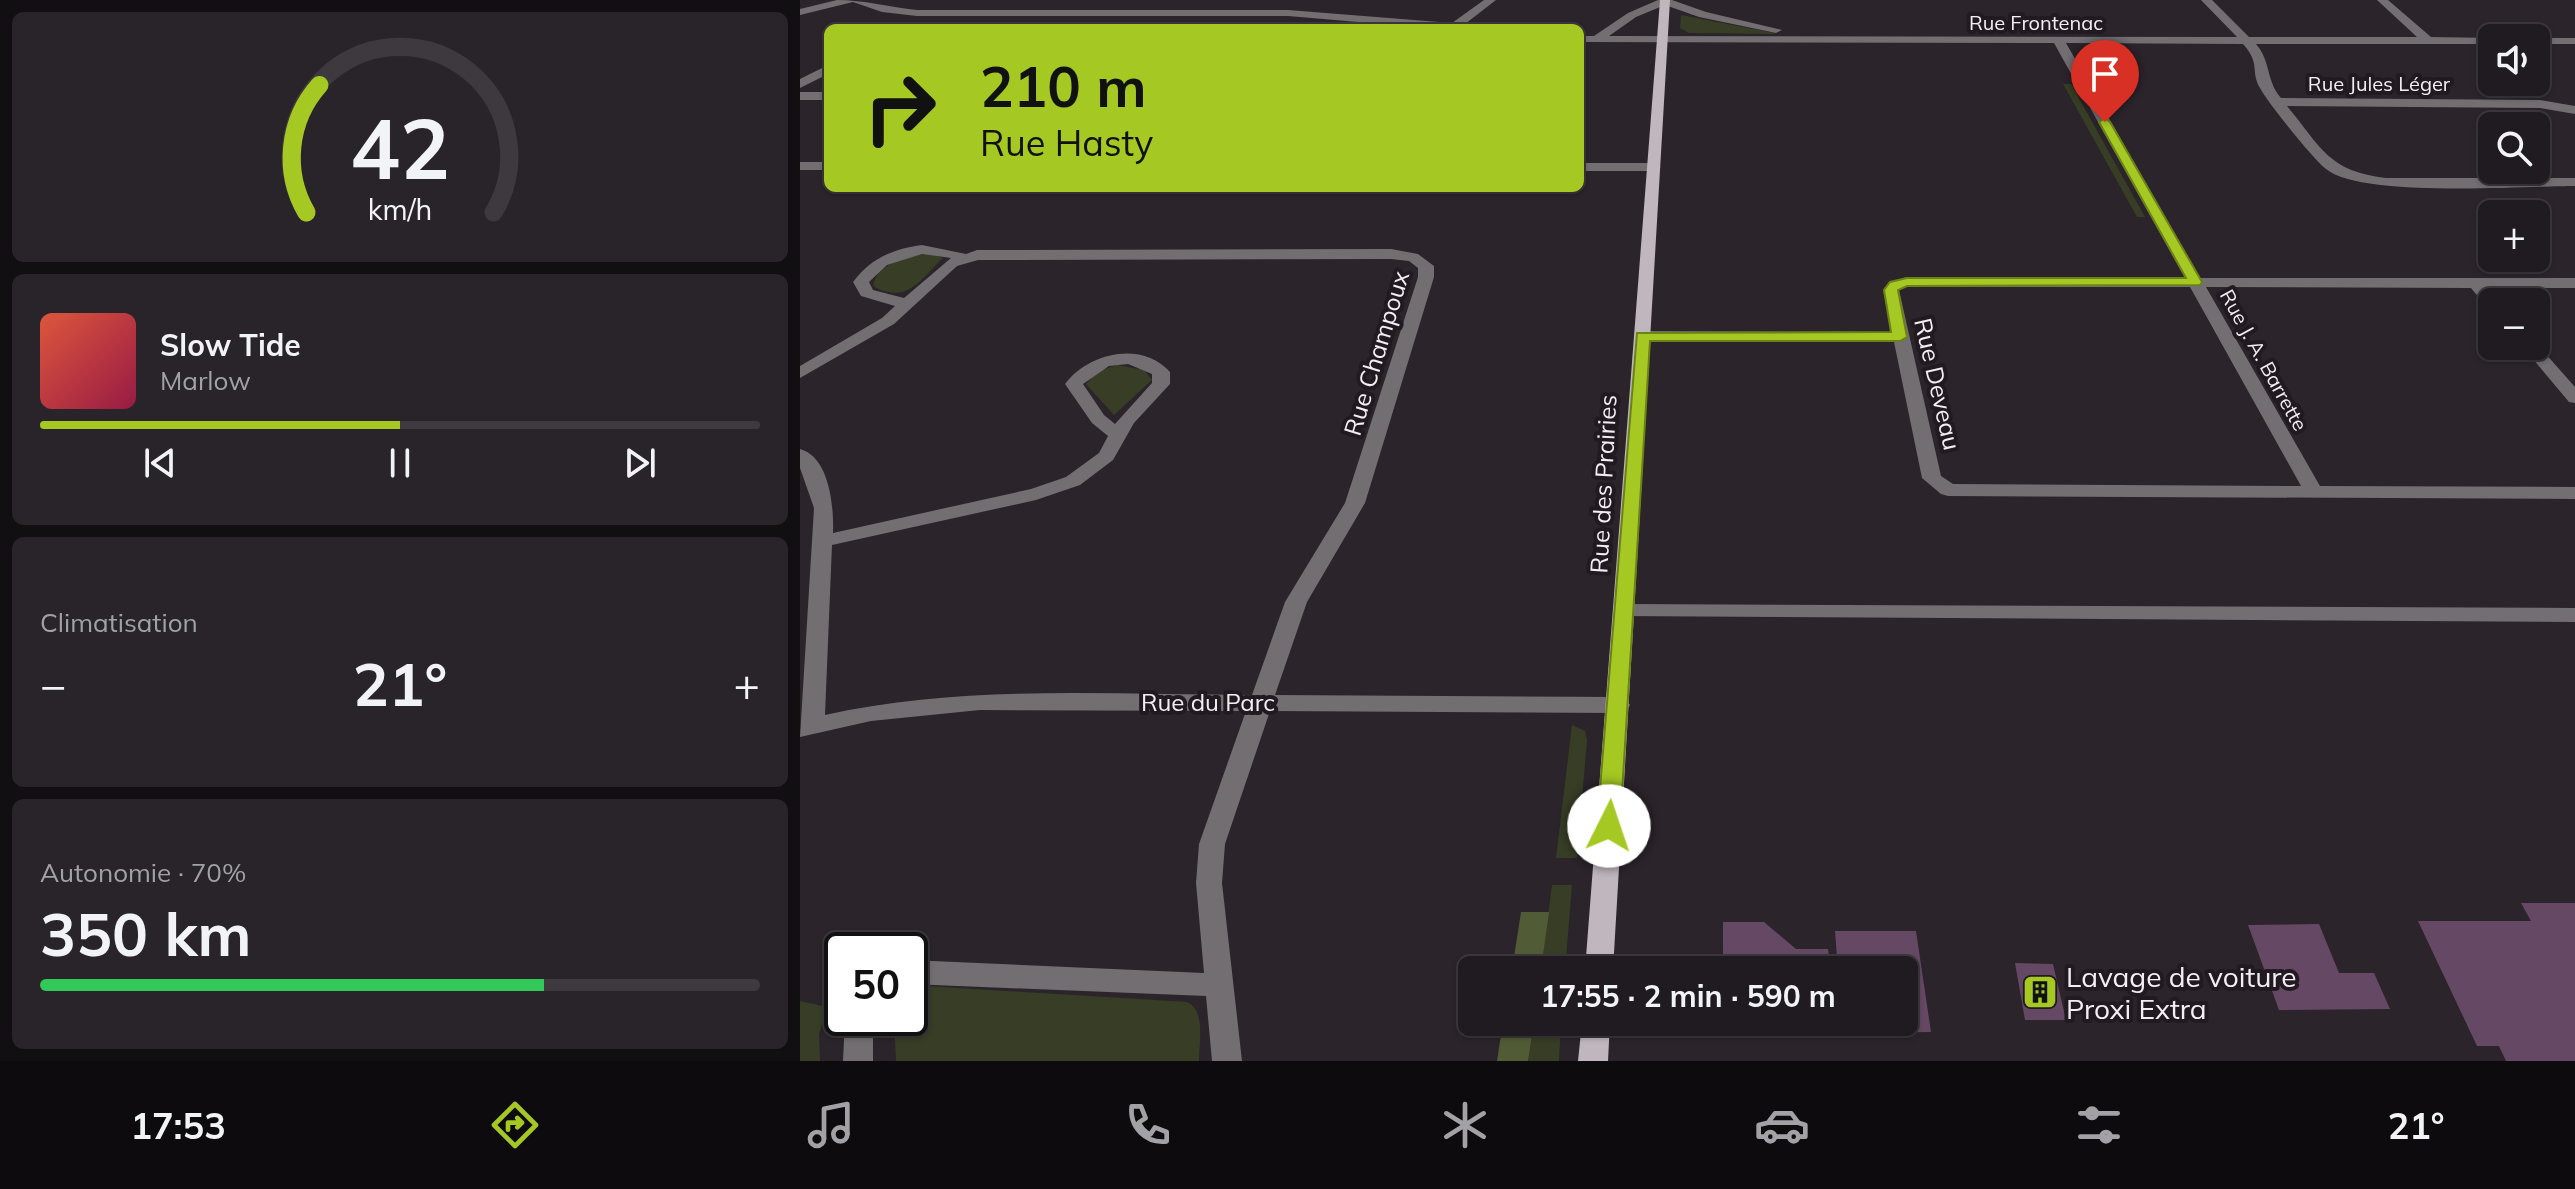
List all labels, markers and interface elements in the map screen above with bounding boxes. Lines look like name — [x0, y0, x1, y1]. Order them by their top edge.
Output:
street label: Rue Frontenac — [1969, 10, 2103, 35]
map controls — [2478, 24, 2550, 360]
button: sound — [2478, 24, 2550, 96]
pin — [2071, 40, 2139, 122]
text: 210 m — [980, 51, 1147, 121]
icon: arrive — [2083, 52, 2127, 96]
icon: right — [848, 56, 952, 160]
street label: Rue Jules Léger — [2308, 71, 2451, 96]
text: 42 — [350, 95, 450, 200]
button: search — [2478, 112, 2550, 184]
text: Rue Hasty — [980, 120, 1153, 165]
text: km/h — [368, 191, 432, 227]
button: + — [2478, 200, 2550, 272]
street label: Rue Champoux — [1337, 267, 1415, 439]
street label: Rue J. A. Barrette — [2215, 285, 2313, 435]
button: − — [2478, 288, 2550, 360]
street label: Rue Deveau — [1908, 315, 1968, 453]
text: Slow Tide — [160, 326, 301, 364]
text: Marlow — [160, 364, 251, 397]
street label: Rue des Prairies — [1583, 394, 1623, 574]
icon: previous — [138, 441, 182, 485]
icon: pause — [378, 441, 422, 485]
icon: next — [618, 441, 662, 485]
text: Climatisation — [40, 606, 198, 639]
text: 21° — [353, 646, 447, 721]
text: − — [40, 657, 66, 712]
text: + — [734, 657, 760, 712]
street label: Rue du Parc — [1141, 687, 1275, 717]
position arrow — [1567, 784, 1651, 868]
text: Autonomie · 70% — [40, 856, 246, 889]
text: 350 km — [40, 896, 252, 971]
speed limit sign: 50 — [824, 932, 928, 1036]
place label: Lavage de voiture Proxi Extra — [2066, 959, 2297, 1026]
building icon: Lavage de voiture Proxi Extra — [2021, 973, 2059, 1011]
text: 17:55 · 2 min · 590 m — [1540, 977, 1836, 1015]
icon: directions — [487, 1097, 543, 1153]
icon: music — [803, 1097, 859, 1153]
icon: phone — [1120, 1097, 1176, 1153]
icon: climate — [1437, 1097, 1493, 1153]
icon: car — [1754, 1097, 1810, 1153]
icon: filters — [2071, 1097, 2127, 1153]
text: 17:53 — [130, 1103, 226, 1148]
text: 21° — [2388, 1103, 2445, 1148]

